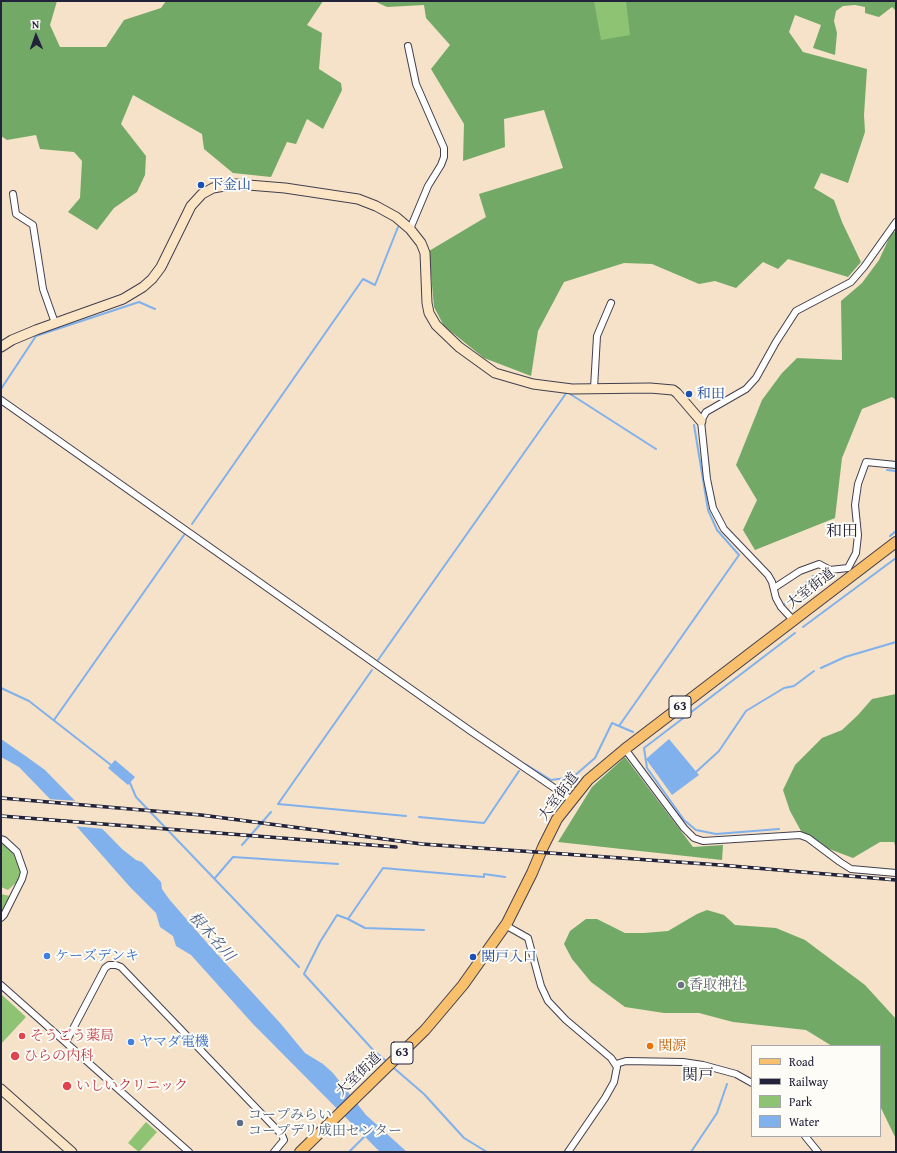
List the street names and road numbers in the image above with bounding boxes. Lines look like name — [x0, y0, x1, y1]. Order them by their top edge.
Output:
street label: 大室街道 — [784, 565, 838, 613]
road number: 63 — [669, 696, 691, 718]
street label: 大室街道 — [535, 770, 583, 824]
road number: 63 — [391, 1042, 413, 1064]
street label: 大室街道 — [333, 1050, 385, 1100]

